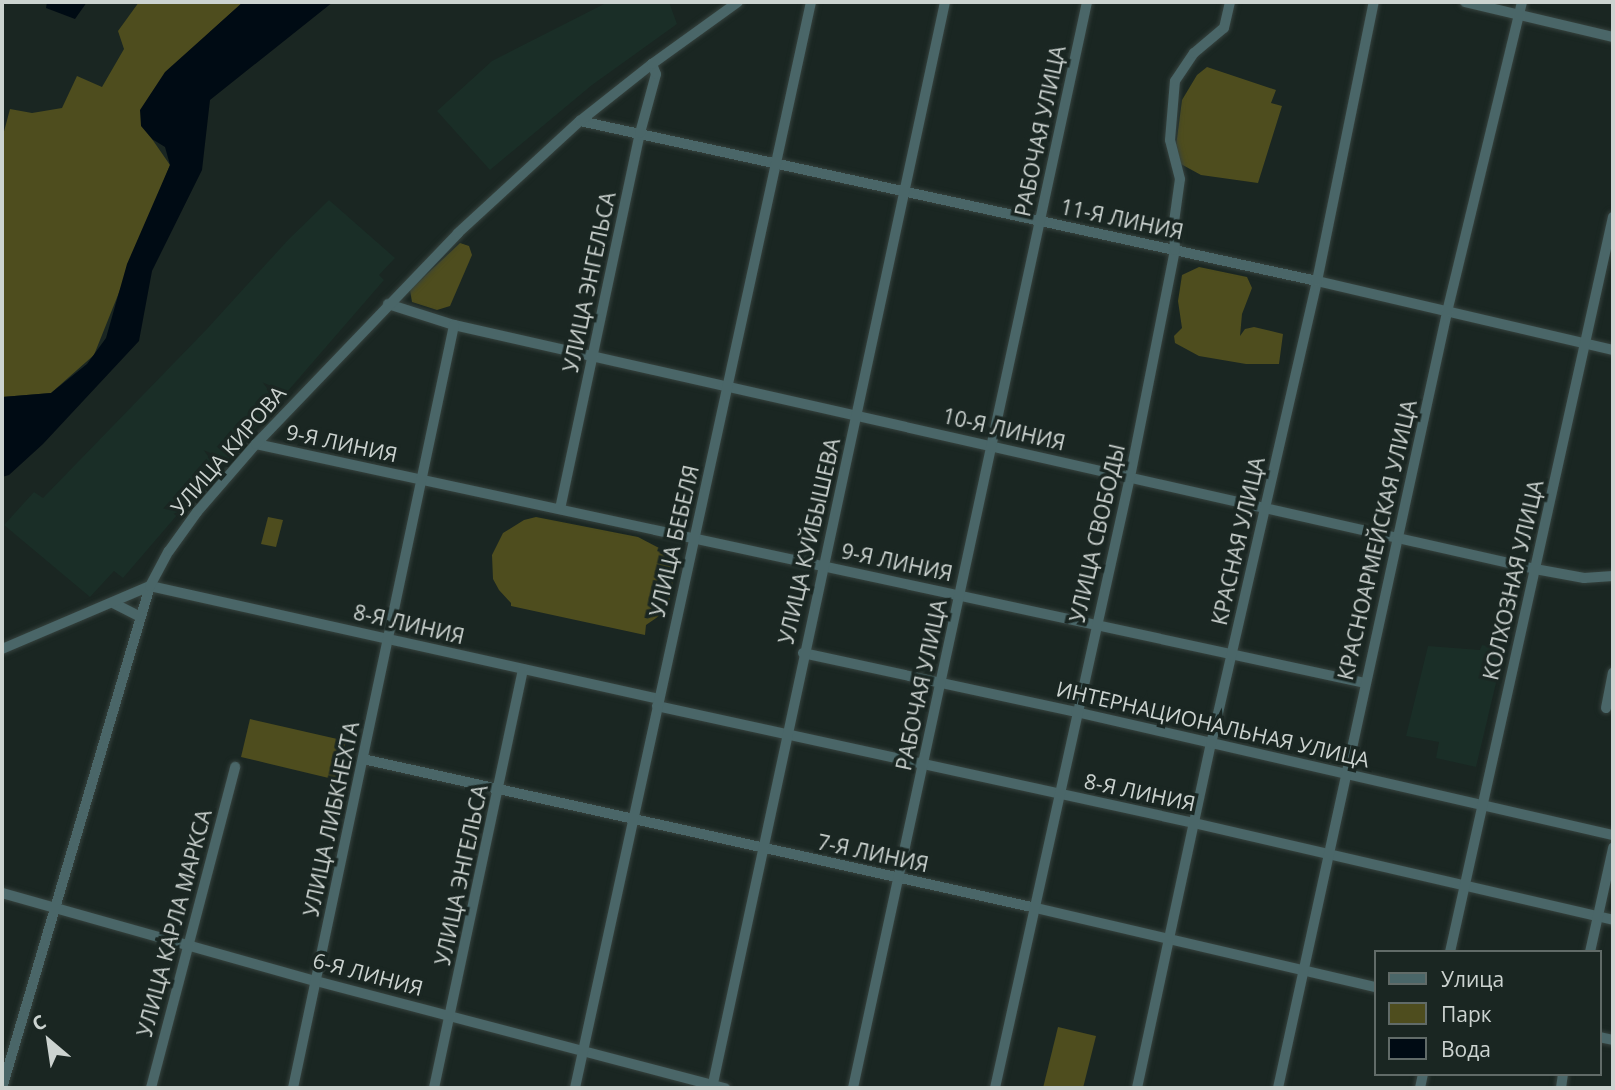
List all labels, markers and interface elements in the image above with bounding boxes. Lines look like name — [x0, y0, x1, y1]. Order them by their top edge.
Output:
street label: РАБОЧАЯ УЛИЦА — [1010, 43, 1070, 219]
street label: УЛИЦА ЭНГЕЛЬСА — [558, 189, 620, 375]
street label: 11-Я ЛИНИЯ — [1058, 194, 1186, 244]
street label: УЛИЦА КИРОВА — [165, 380, 291, 520]
street label: КРАСНОАРМЕЙСКАЯ УЛИЦА — [1332, 397, 1422, 683]
street label: 10-Я ЛИНИЯ — [940, 403, 1068, 455]
street label: 9-Я ЛИНИЯ — [284, 419, 400, 467]
street label: УЛИЦА КУЙБЫШЕВА — [773, 436, 845, 646]
street label: УЛИЦА СВОБОДЫ — [1064, 441, 1130, 625]
street label: КРАСНАЯ УЛИЦА — [1206, 454, 1270, 628]
street label: УЛИЦА БЕБЕЛЯ — [644, 463, 704, 619]
street label: КОЛХОЗНАЯ УЛИЦА — [1478, 478, 1548, 682]
street label: 9-Я ЛИНИЯ — [839, 538, 955, 586]
street label: РАБОЧАЯ УЛИЦА — [891, 597, 951, 773]
street label: 8-Я ЛИНИЯ — [351, 599, 467, 649]
street label: ИНТЕРНАЦИОНАЛЬНАЯ УЛИЦА — [1054, 676, 1372, 772]
street label: УЛИЦА ЛИБКНЕХТА — [298, 719, 364, 919]
street label: 8-Я ЛИНИЯ — [1082, 768, 1198, 816]
street label: УЛИЦА ЭНГЕЛЬСА — [430, 782, 492, 968]
street label: УЛИЦА КАРЛА МАРКСА — [132, 807, 216, 1039]
street label: 7-Я ЛИНИЯ — [815, 829, 931, 877]
street label: 6-Я ЛИНИЯ — [310, 947, 426, 1001]
legend — [1374, 950, 1601, 1076]
text: Улица — [1441, 965, 1504, 993]
text: Парк — [1441, 1000, 1492, 1028]
north arrow — [14, 1006, 84, 1076]
text: С — [27, 1008, 50, 1037]
text: Вода — [1441, 1035, 1491, 1063]

